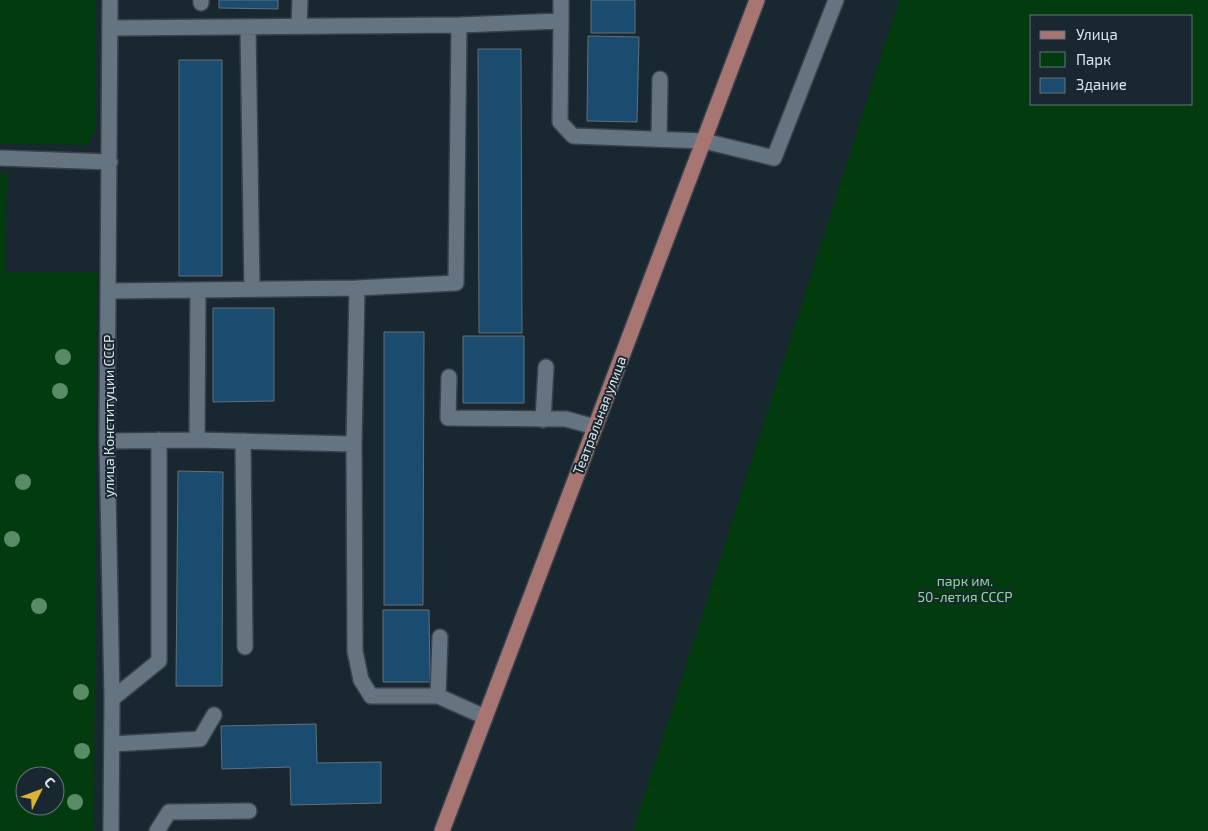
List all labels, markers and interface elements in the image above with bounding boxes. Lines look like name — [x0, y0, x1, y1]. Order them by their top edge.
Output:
legend — [1030, 15, 1193, 105]
text: Улица — [1076, 25, 1118, 43]
text: Парк — [1076, 50, 1111, 68]
text: Здание — [1076, 75, 1127, 93]
street label: улица Конституции СССР — [100, 335, 117, 497]
street label: Театральная улица — [569, 353, 629, 477]
park label: парк им. 50-летия СССР — [917, 572, 1013, 605]
north arrow — [15, 766, 65, 816]
text: С — [41, 773, 59, 791]

